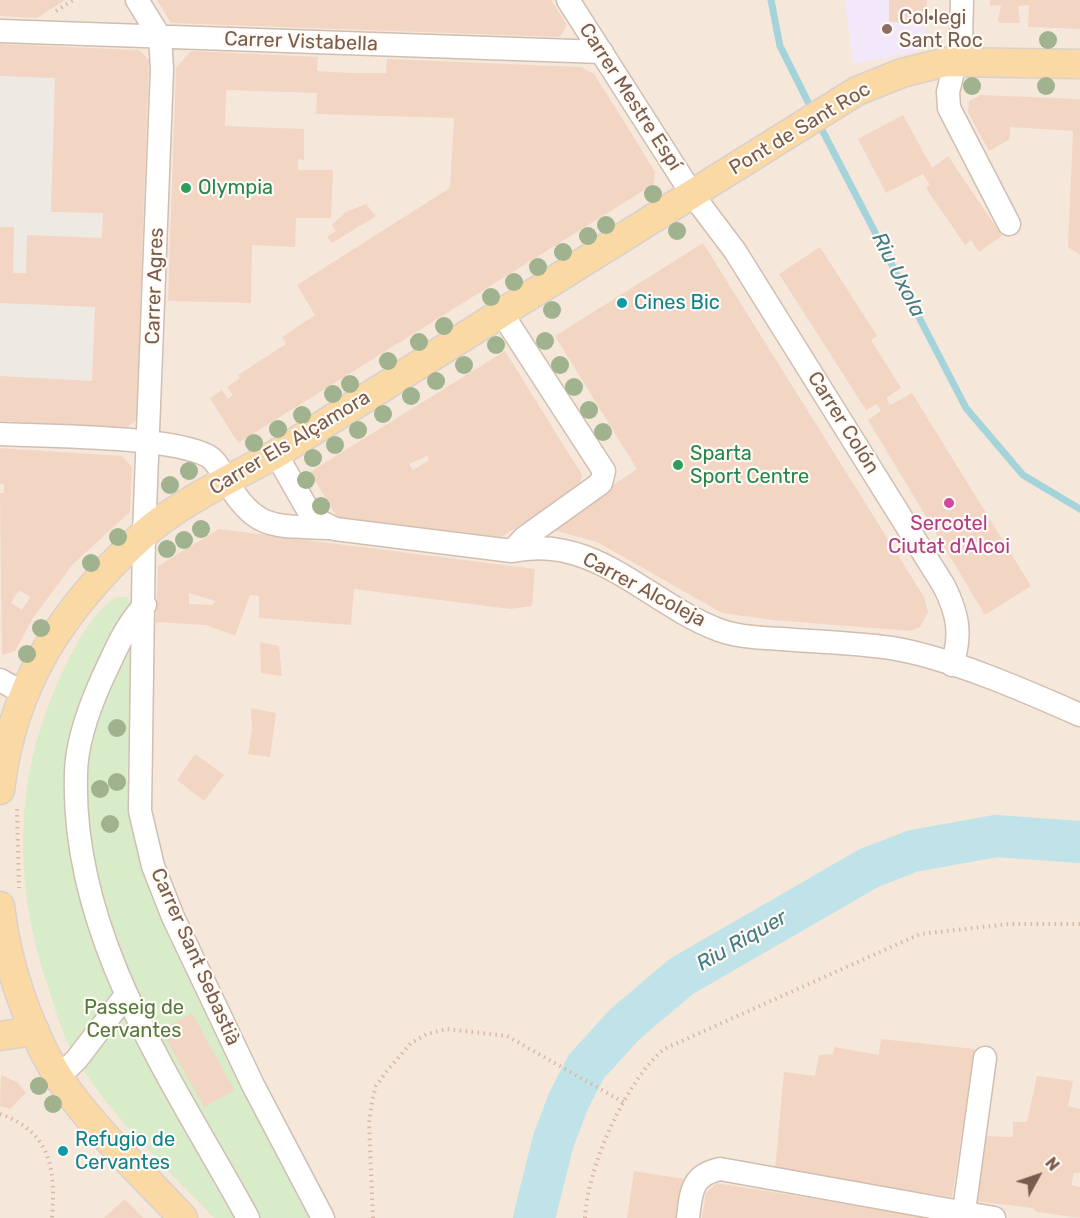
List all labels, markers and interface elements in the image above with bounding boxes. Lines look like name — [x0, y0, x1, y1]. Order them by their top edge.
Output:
place label: Col·legi Sant Roc — [899, 6, 983, 53]
street label: Carrer Mestre Espí — [573, 19, 687, 175]
marker: Col·legi Sant Roc — [880, 22, 894, 36]
street label: Carrer Vistabella — [224, 27, 378, 57]
street label: Pont de Sant Roc — [725, 77, 875, 181]
place label: Olympia — [198, 176, 273, 200]
marker: Olympia — [179, 181, 193, 195]
street label: Carrer Agres — [141, 227, 169, 345]
water label: Riu Uxola — [866, 228, 930, 322]
place label: Cines Bic — [634, 291, 720, 315]
marker: Cines Bic — [615, 296, 629, 310]
street label: Carrer Colón — [802, 367, 884, 479]
street label: Carrer Els Alçamora — [205, 386, 375, 500]
place label: Sparta Sport Centre — [690, 442, 809, 489]
marker: Sparta Sport Centre — [671, 458, 685, 472]
marker: Sercotel Ciutat d'Alcoi — [942, 496, 956, 510]
place label: Sercotel Ciutat d'Alcoi — [888, 512, 1010, 559]
street label: Carrer Alcoleja — [578, 547, 710, 633]
street label: Carrer Sant Sebastià — [145, 865, 245, 1049]
water label: Riu Riquer — [692, 905, 792, 977]
park label: Passeig de Cervantes — [84, 996, 184, 1043]
place label: Refugio de Cervantes — [75, 1128, 175, 1175]
marker: Refugio de Cervantes — [56, 1144, 70, 1158]
north arrow — [1008, 1146, 1068, 1206]
text: N — [1041, 1154, 1063, 1175]

